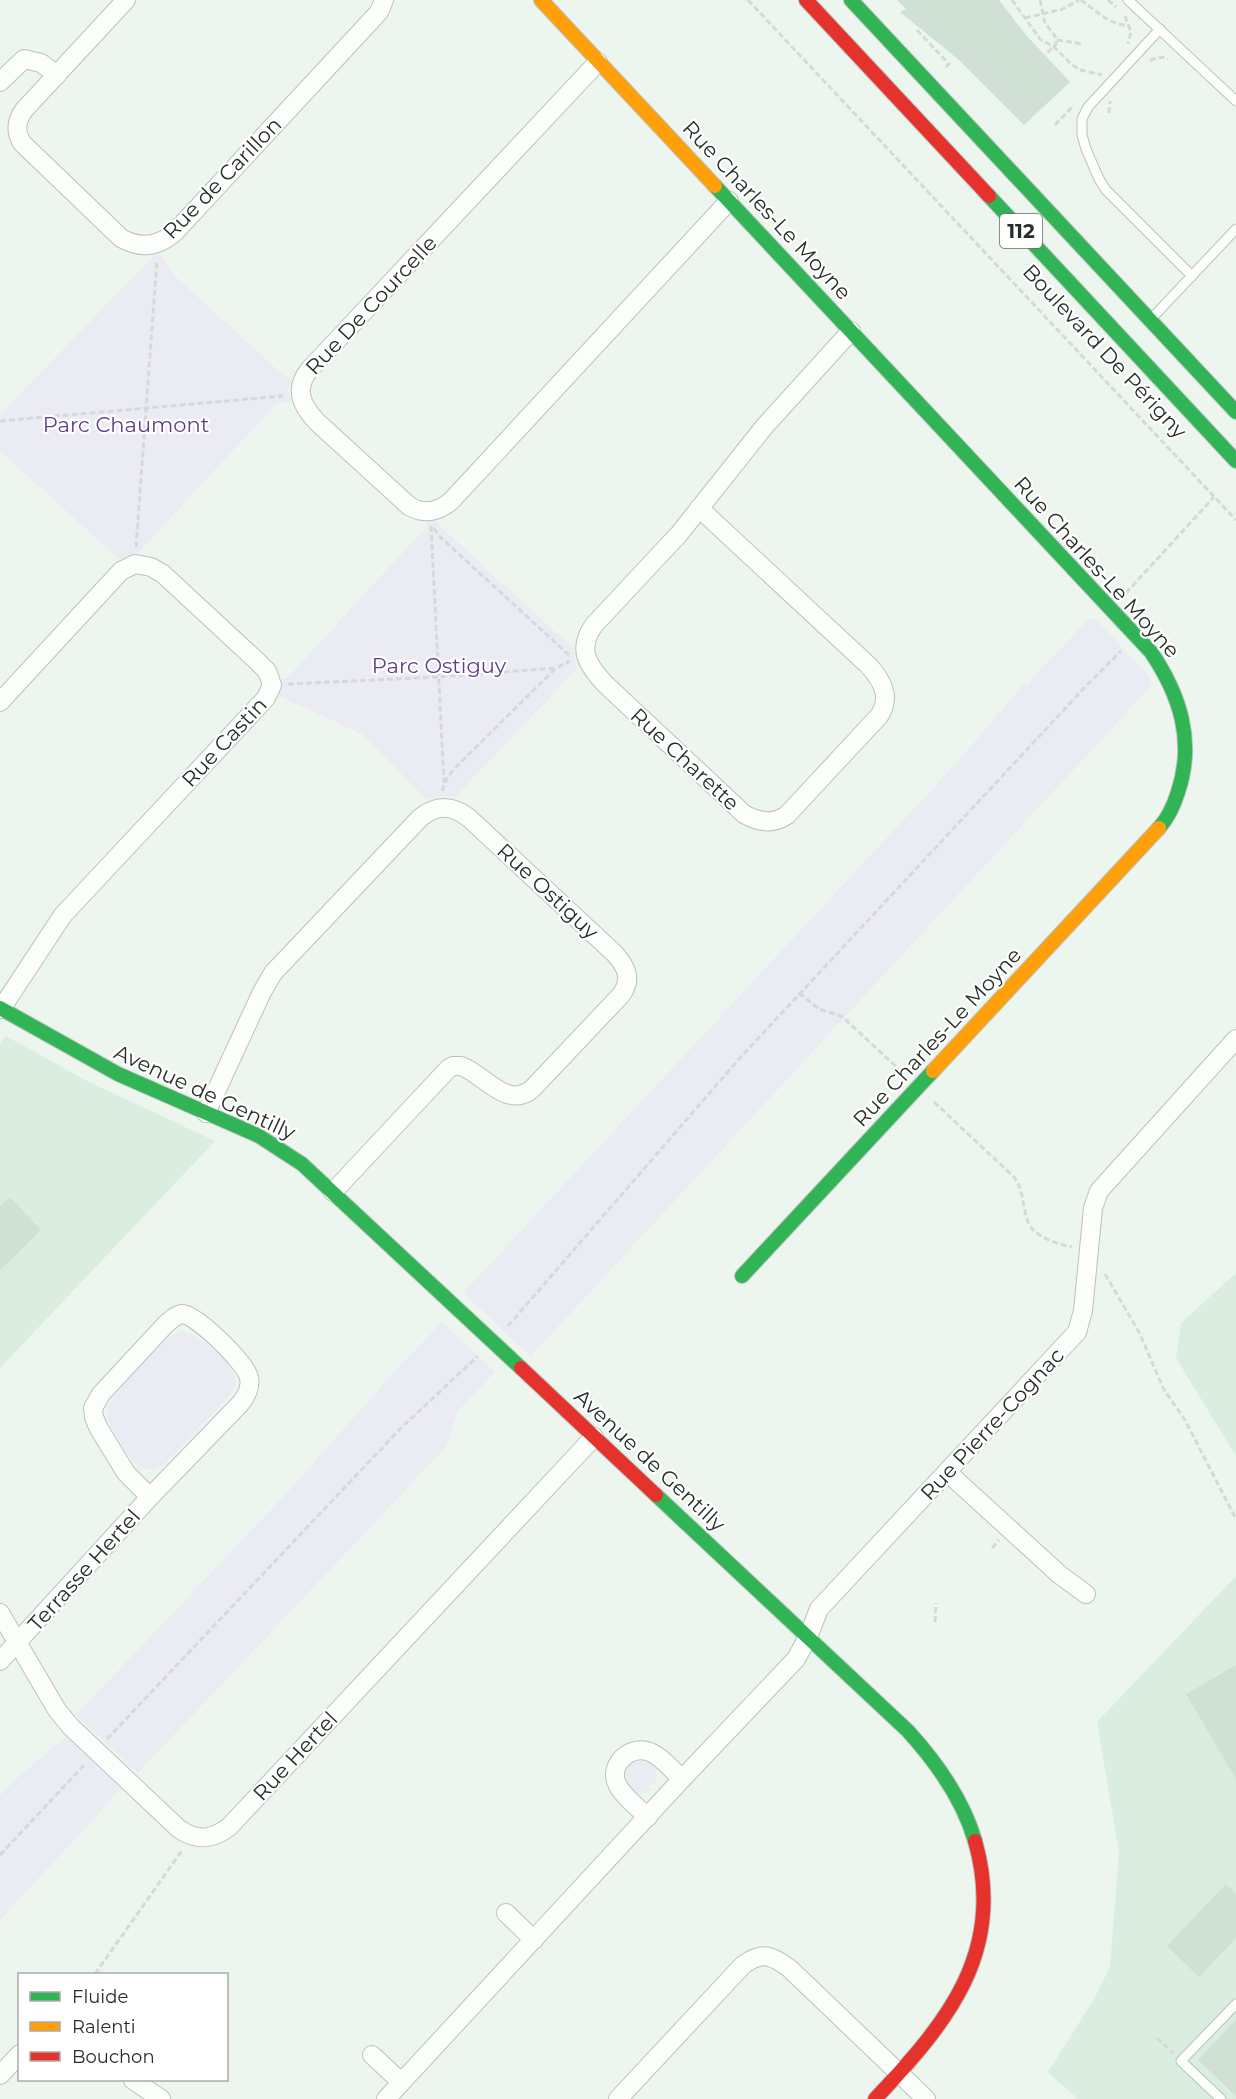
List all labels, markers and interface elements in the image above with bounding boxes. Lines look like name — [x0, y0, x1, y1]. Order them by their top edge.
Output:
street label: Rue de Carillon — [158, 112, 286, 244]
street label: Rue Charles-Le Moyne — [678, 115, 856, 305]
road number: 112 — [1000, 214, 1042, 248]
street label: Rue De Courcelle — [300, 230, 442, 380]
street label: Boulevard De Périgny — [1018, 259, 1193, 444]
park label: Parc Chaumont — [43, 412, 209, 437]
street label: Rue Charles-Le Moyne — [1009, 471, 1185, 663]
park label: Parc Ostiguy — [372, 653, 507, 678]
street label: Rue Castin — [176, 692, 272, 792]
street label: Rue Charette — [626, 703, 744, 815]
street label: Rue Ostiguy — [492, 838, 604, 945]
street label: Rue Charles-Le Moyne — [848, 942, 1026, 1132]
street label: Avenue de Gentilly — [110, 1039, 300, 1145]
street label: Rue Pierre-Cognac — [915, 1343, 1069, 1505]
street label: Avenue de Gentilly — [569, 1384, 731, 1537]
street label: Terrasse Hertel — [23, 1504, 145, 1636]
street label: Rue Hertel — [248, 1706, 342, 1806]
legend — [18, 1973, 228, 2081]
text: Fluide — [72, 1986, 128, 2008]
text: Ralenti — [72, 2016, 136, 2038]
text: Bouchon — [72, 2046, 155, 2068]

